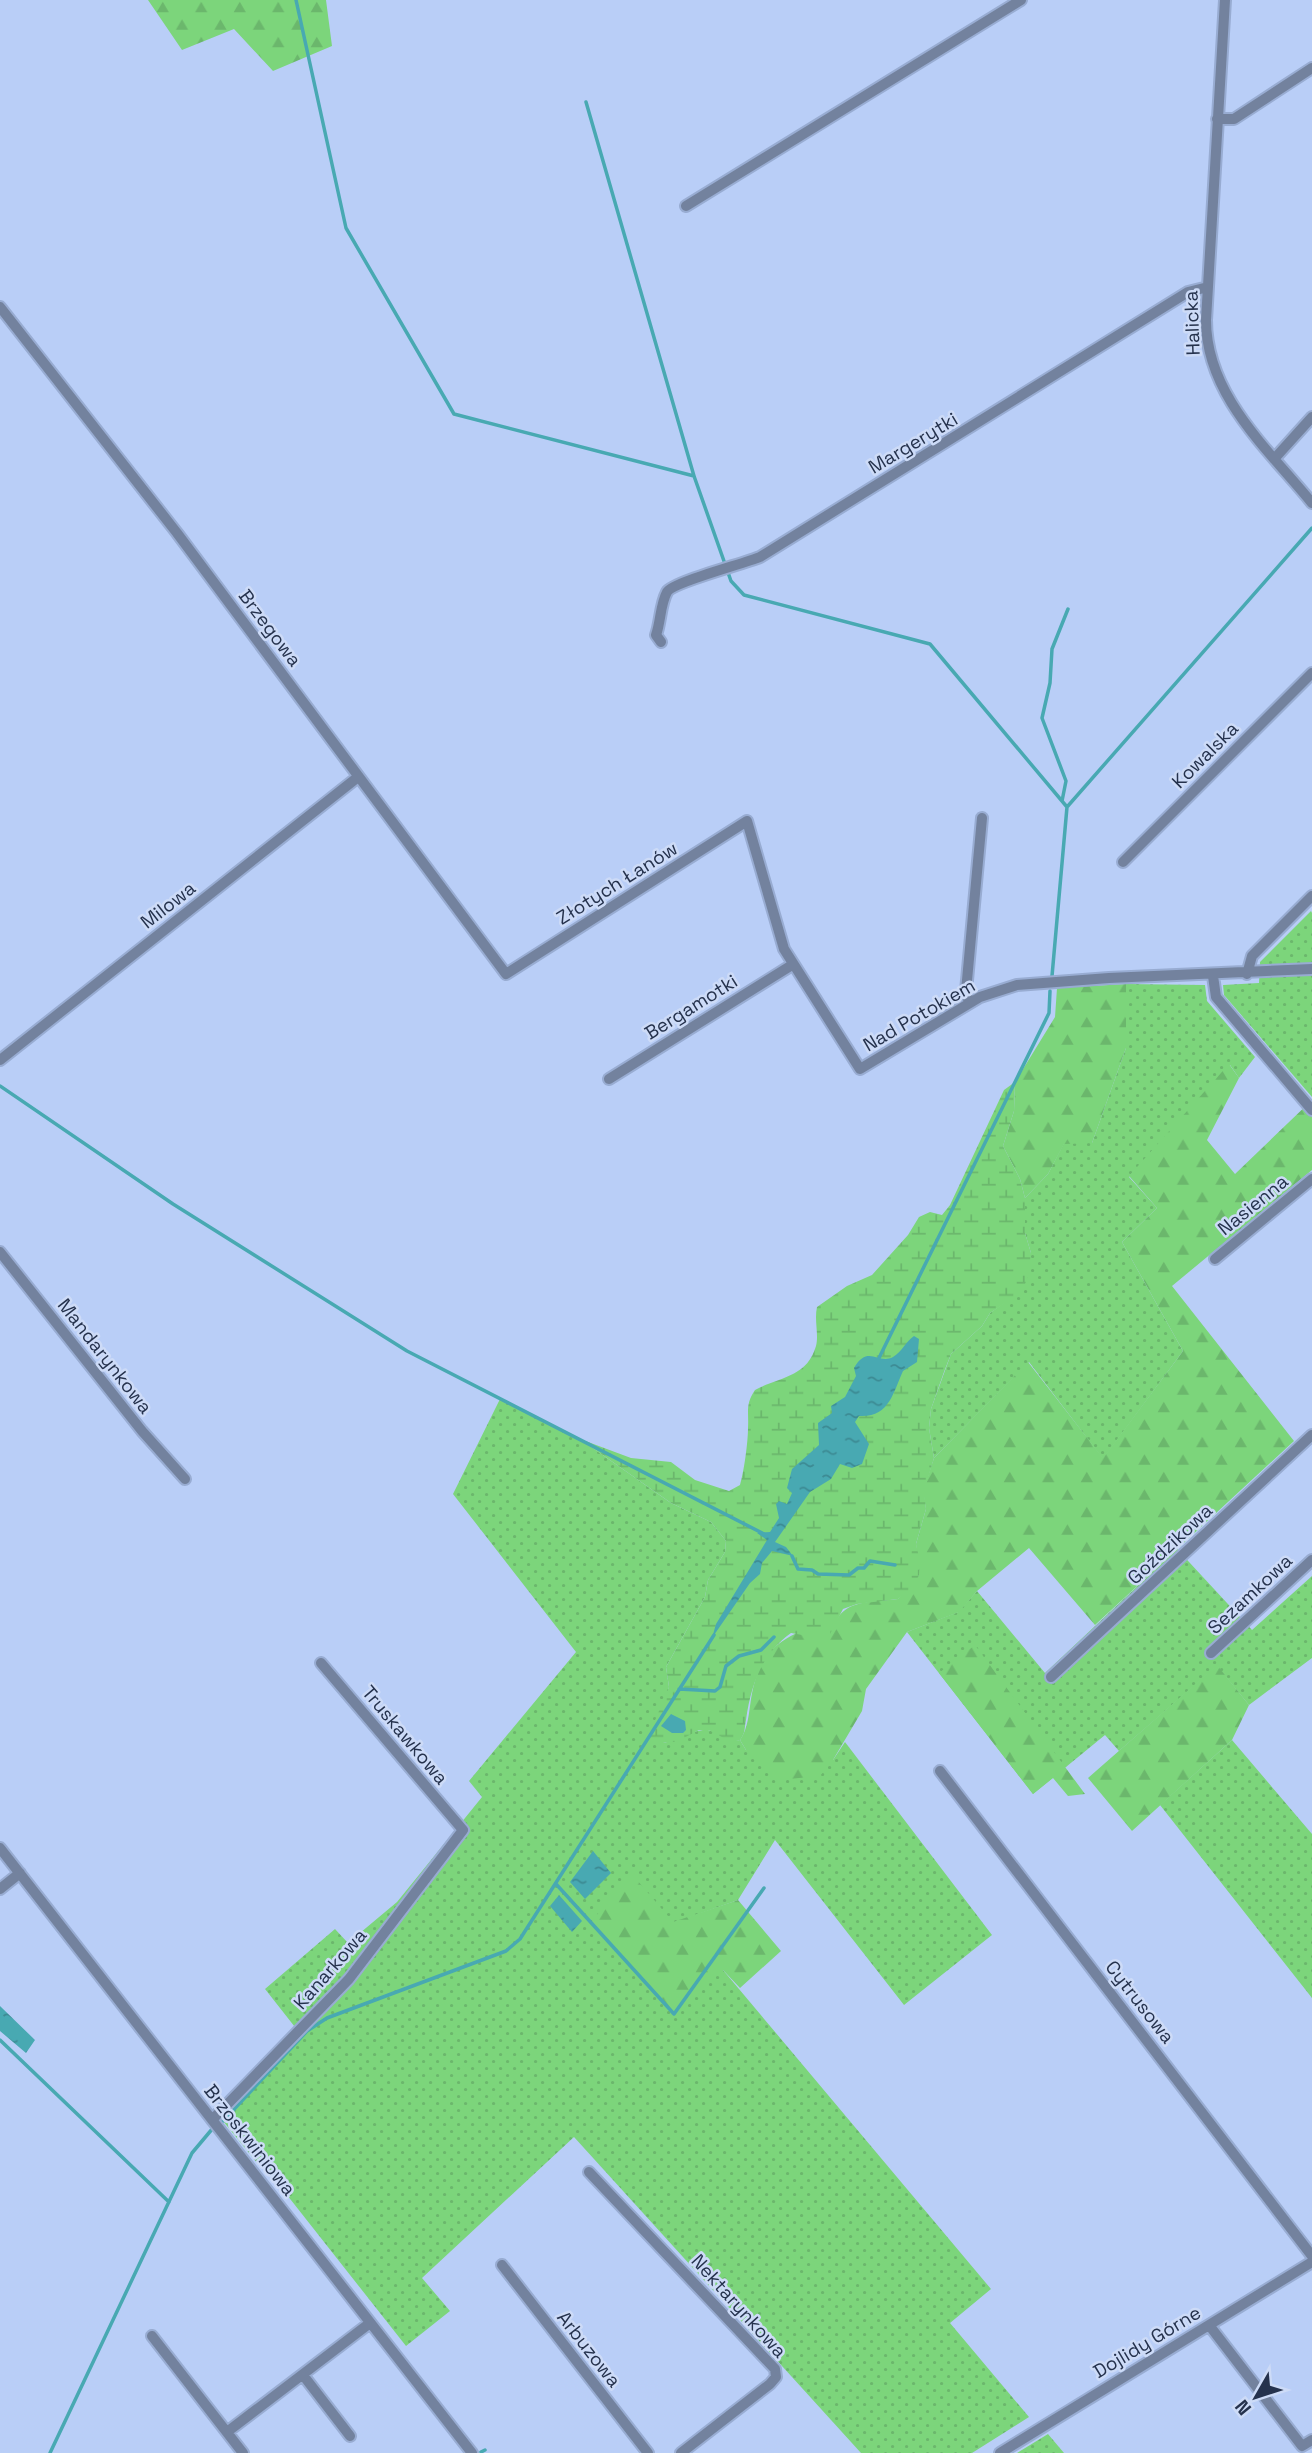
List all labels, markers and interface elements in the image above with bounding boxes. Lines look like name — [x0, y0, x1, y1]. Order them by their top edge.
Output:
street label: Halicka — [1178, 290, 1206, 356]
street label: Margerytki — [864, 407, 962, 479]
street label: Brzegowa — [233, 584, 307, 672]
street label: Kowalska — [1166, 716, 1244, 794]
street label: Złotych Łanów — [552, 836, 682, 930]
street label: Milowa — [135, 876, 201, 934]
street label: Bergamotki — [640, 969, 742, 1045]
street label: Nad Potokiem — [858, 973, 980, 1057]
street label: Nasienna — [1213, 1169, 1293, 1241]
street label: Mandarynkowa — [52, 1293, 158, 1419]
street label: Goździkowa — [1122, 1498, 1218, 1590]
street label: Sezamkowa — [1202, 1548, 1298, 1640]
street label: Truskawkowa — [356, 1680, 454, 1790]
street label: Kanarkowa — [288, 1923, 372, 2015]
street label: Cytrusowa — [1100, 1955, 1180, 2049]
street label: Brzoskwiniowa — [199, 2079, 301, 2201]
street label: Nektarynkowa — [686, 2249, 792, 2363]
street label: Dojlidy Górne — [1089, 2300, 1205, 2384]
street label: Arbuzowa — [551, 2306, 627, 2392]
north arrow — [1221, 2362, 1291, 2432]
text: N — [1229, 2395, 1257, 2420]

